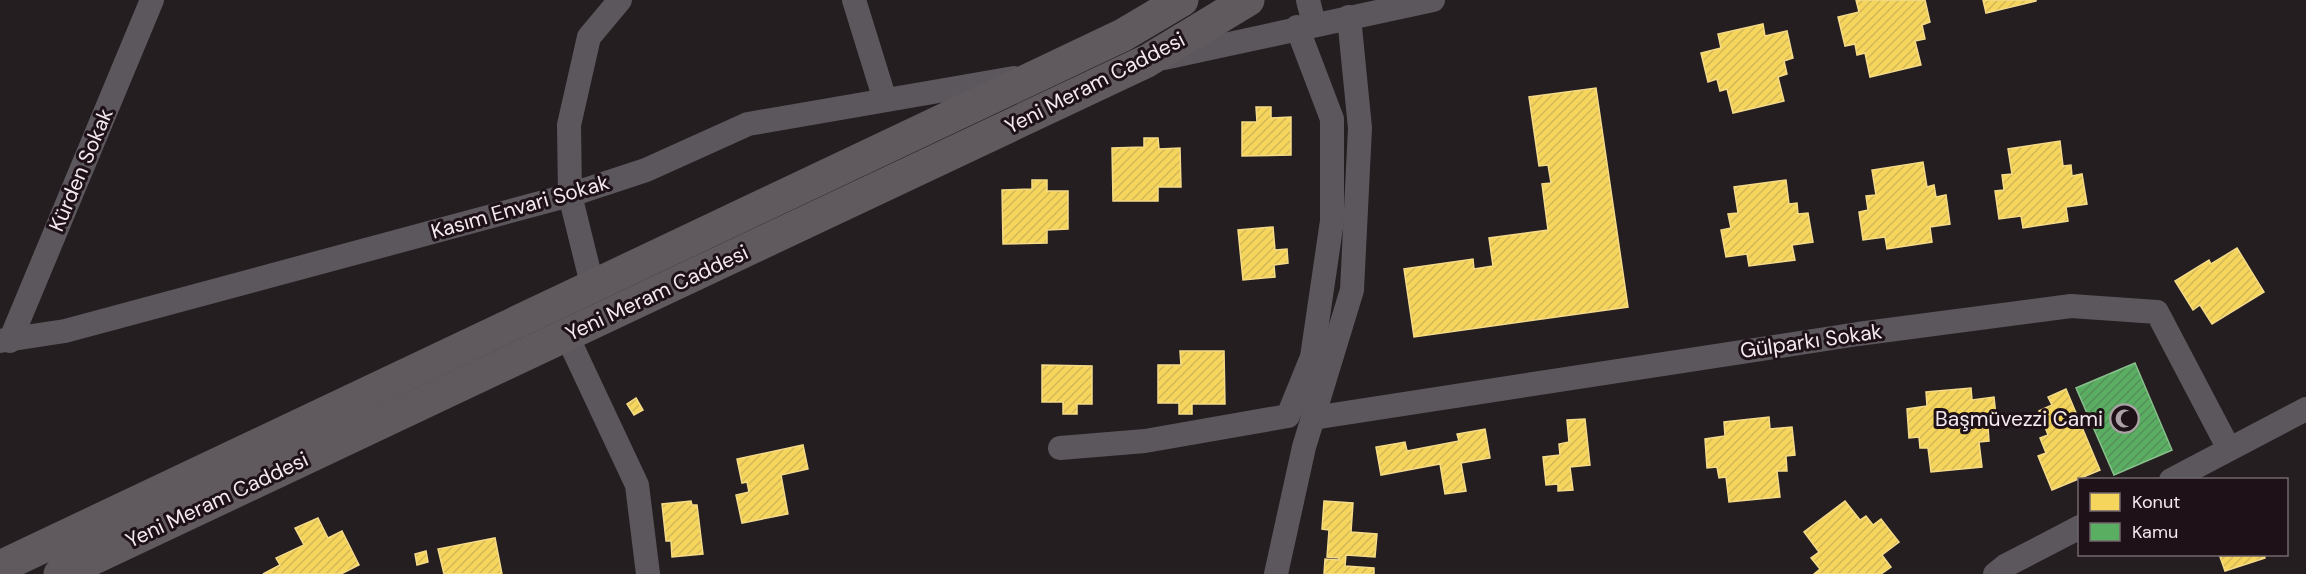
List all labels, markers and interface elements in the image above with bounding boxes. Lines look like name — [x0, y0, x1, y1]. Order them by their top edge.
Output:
street label: Yeni Meram Caddesi — [1000, 25, 1190, 141]
street label: Kürden Sokak — [42, 104, 120, 236]
street label: Kasım Envari Sokak — [428, 168, 613, 246]
street label: Yeni Meram Caddesi — [561, 238, 753, 348]
street label: Gülparkı Sokak — [1738, 317, 1884, 365]
mosque icon: Başmüvezzi Cami — [2108, 403, 2140, 435]
place label: Başmüvezzi Cami — [1935, 405, 2103, 433]
street label: Yeni Meram Caddesi — [121, 445, 313, 555]
legend — [2078, 478, 2288, 556]
text: Konut — [2132, 490, 2180, 514]
text: Kamu — [2132, 520, 2178, 544]

